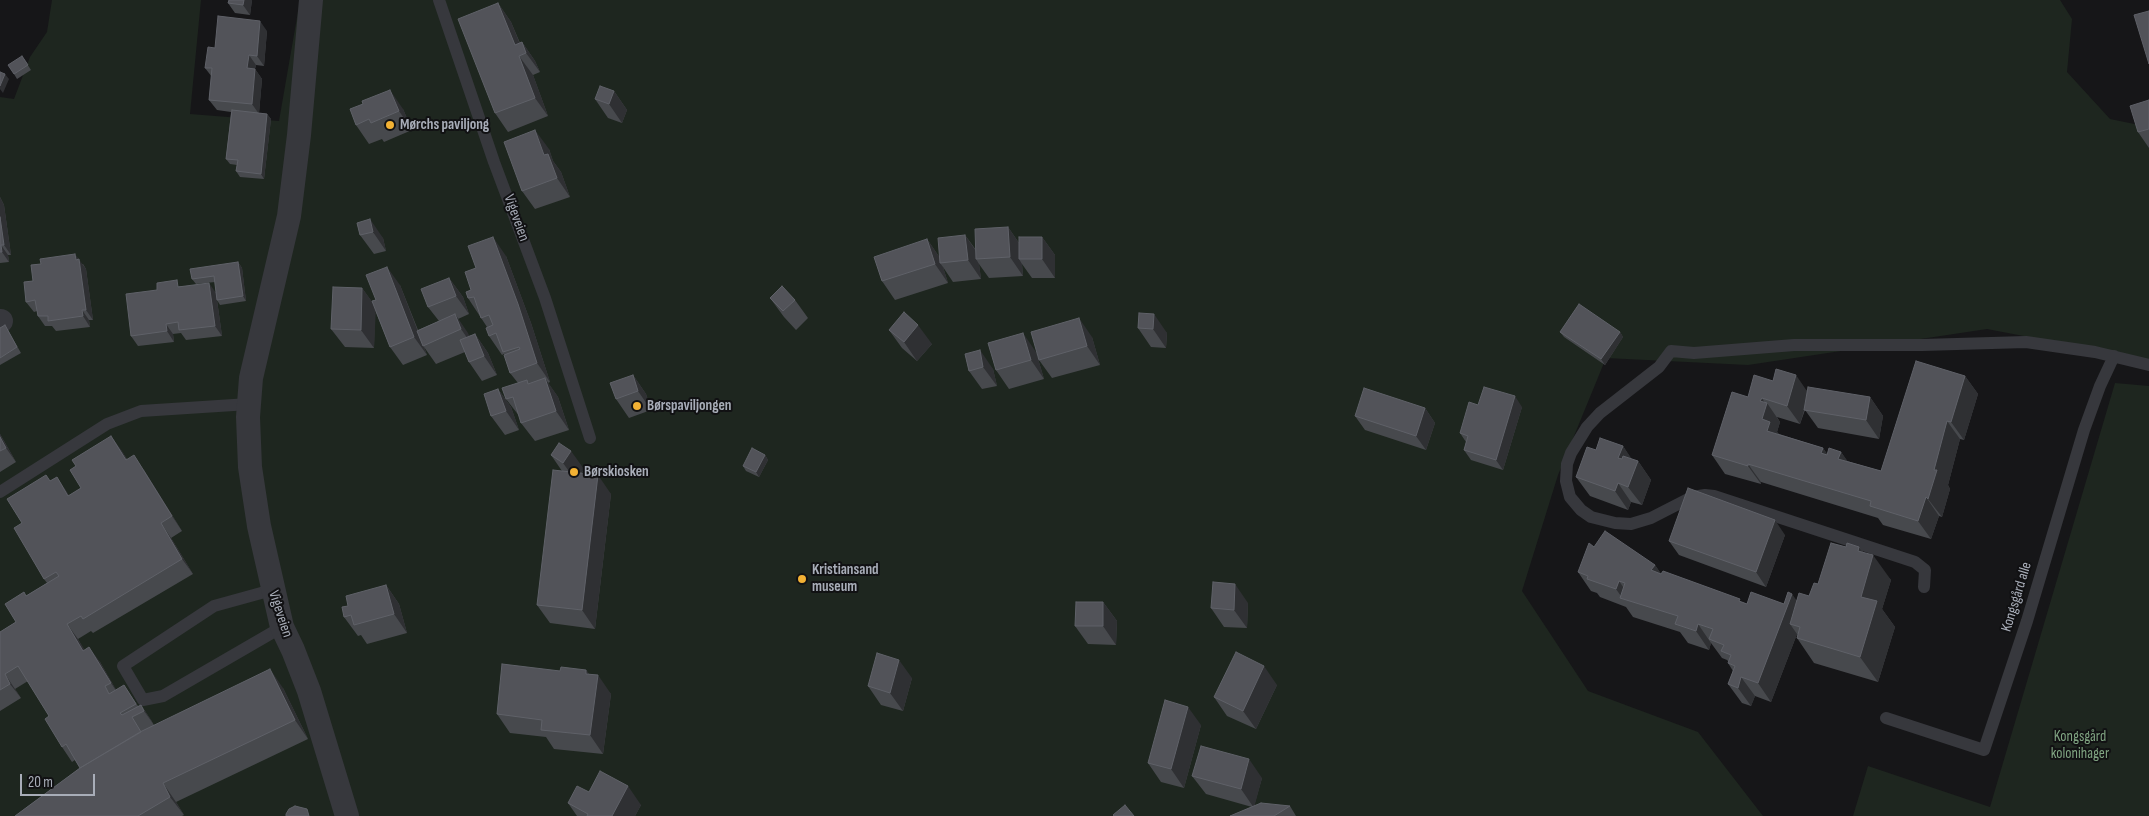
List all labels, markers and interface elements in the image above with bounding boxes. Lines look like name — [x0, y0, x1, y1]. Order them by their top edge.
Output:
place label: Mørchs paviljong — [400, 116, 489, 134]
marker: Mørchs paviljong — [384, 119, 396, 131]
street label: Vigeveien — [499, 192, 533, 244]
place label: Børspaviljongen — [647, 397, 732, 415]
marker: Børspaviljongen — [631, 400, 643, 412]
place label: Børskiosken — [584, 463, 649, 481]
marker: Børskiosken — [568, 466, 580, 478]
street label: Kongsgård alle — [1998, 560, 2036, 634]
place label: Kristiansand museum — [812, 561, 879, 596]
marker: Kristiansand museum — [796, 573, 808, 585]
street label: Vigeveien — [264, 588, 296, 640]
park label: Kongsgård kolonihager — [2051, 728, 2109, 763]
scale bar — [22, 764, 98, 796]
text: 20 m — [28, 773, 53, 792]

